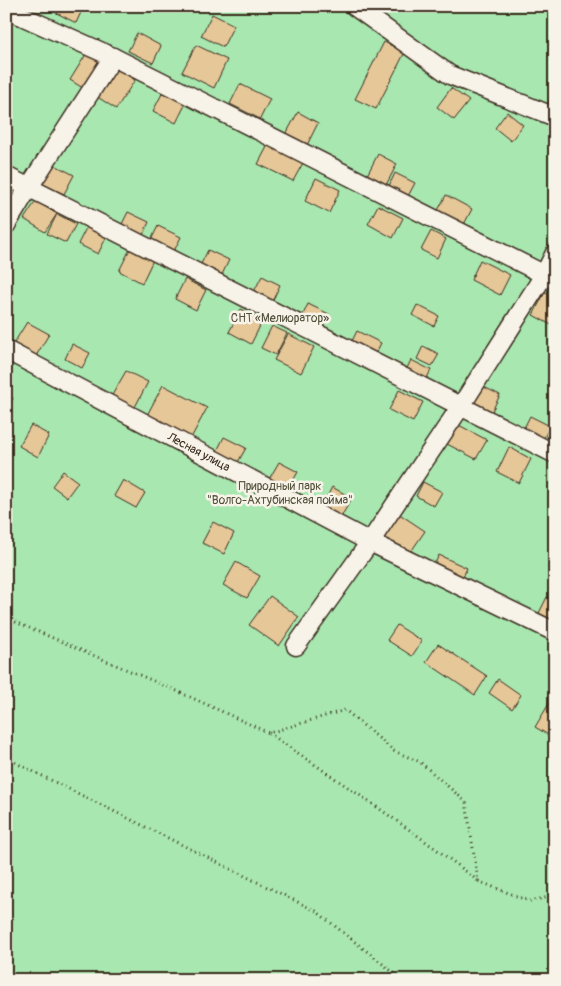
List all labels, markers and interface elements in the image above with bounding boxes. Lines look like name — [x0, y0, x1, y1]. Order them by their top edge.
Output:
park label: СНТ «Мелиоратор» — [231, 311, 329, 326]
street label: Лесная улица — [164, 429, 233, 475]
park label: Природный парк "Волго-Ахтубинская пойма" — [207, 479, 353, 508]

